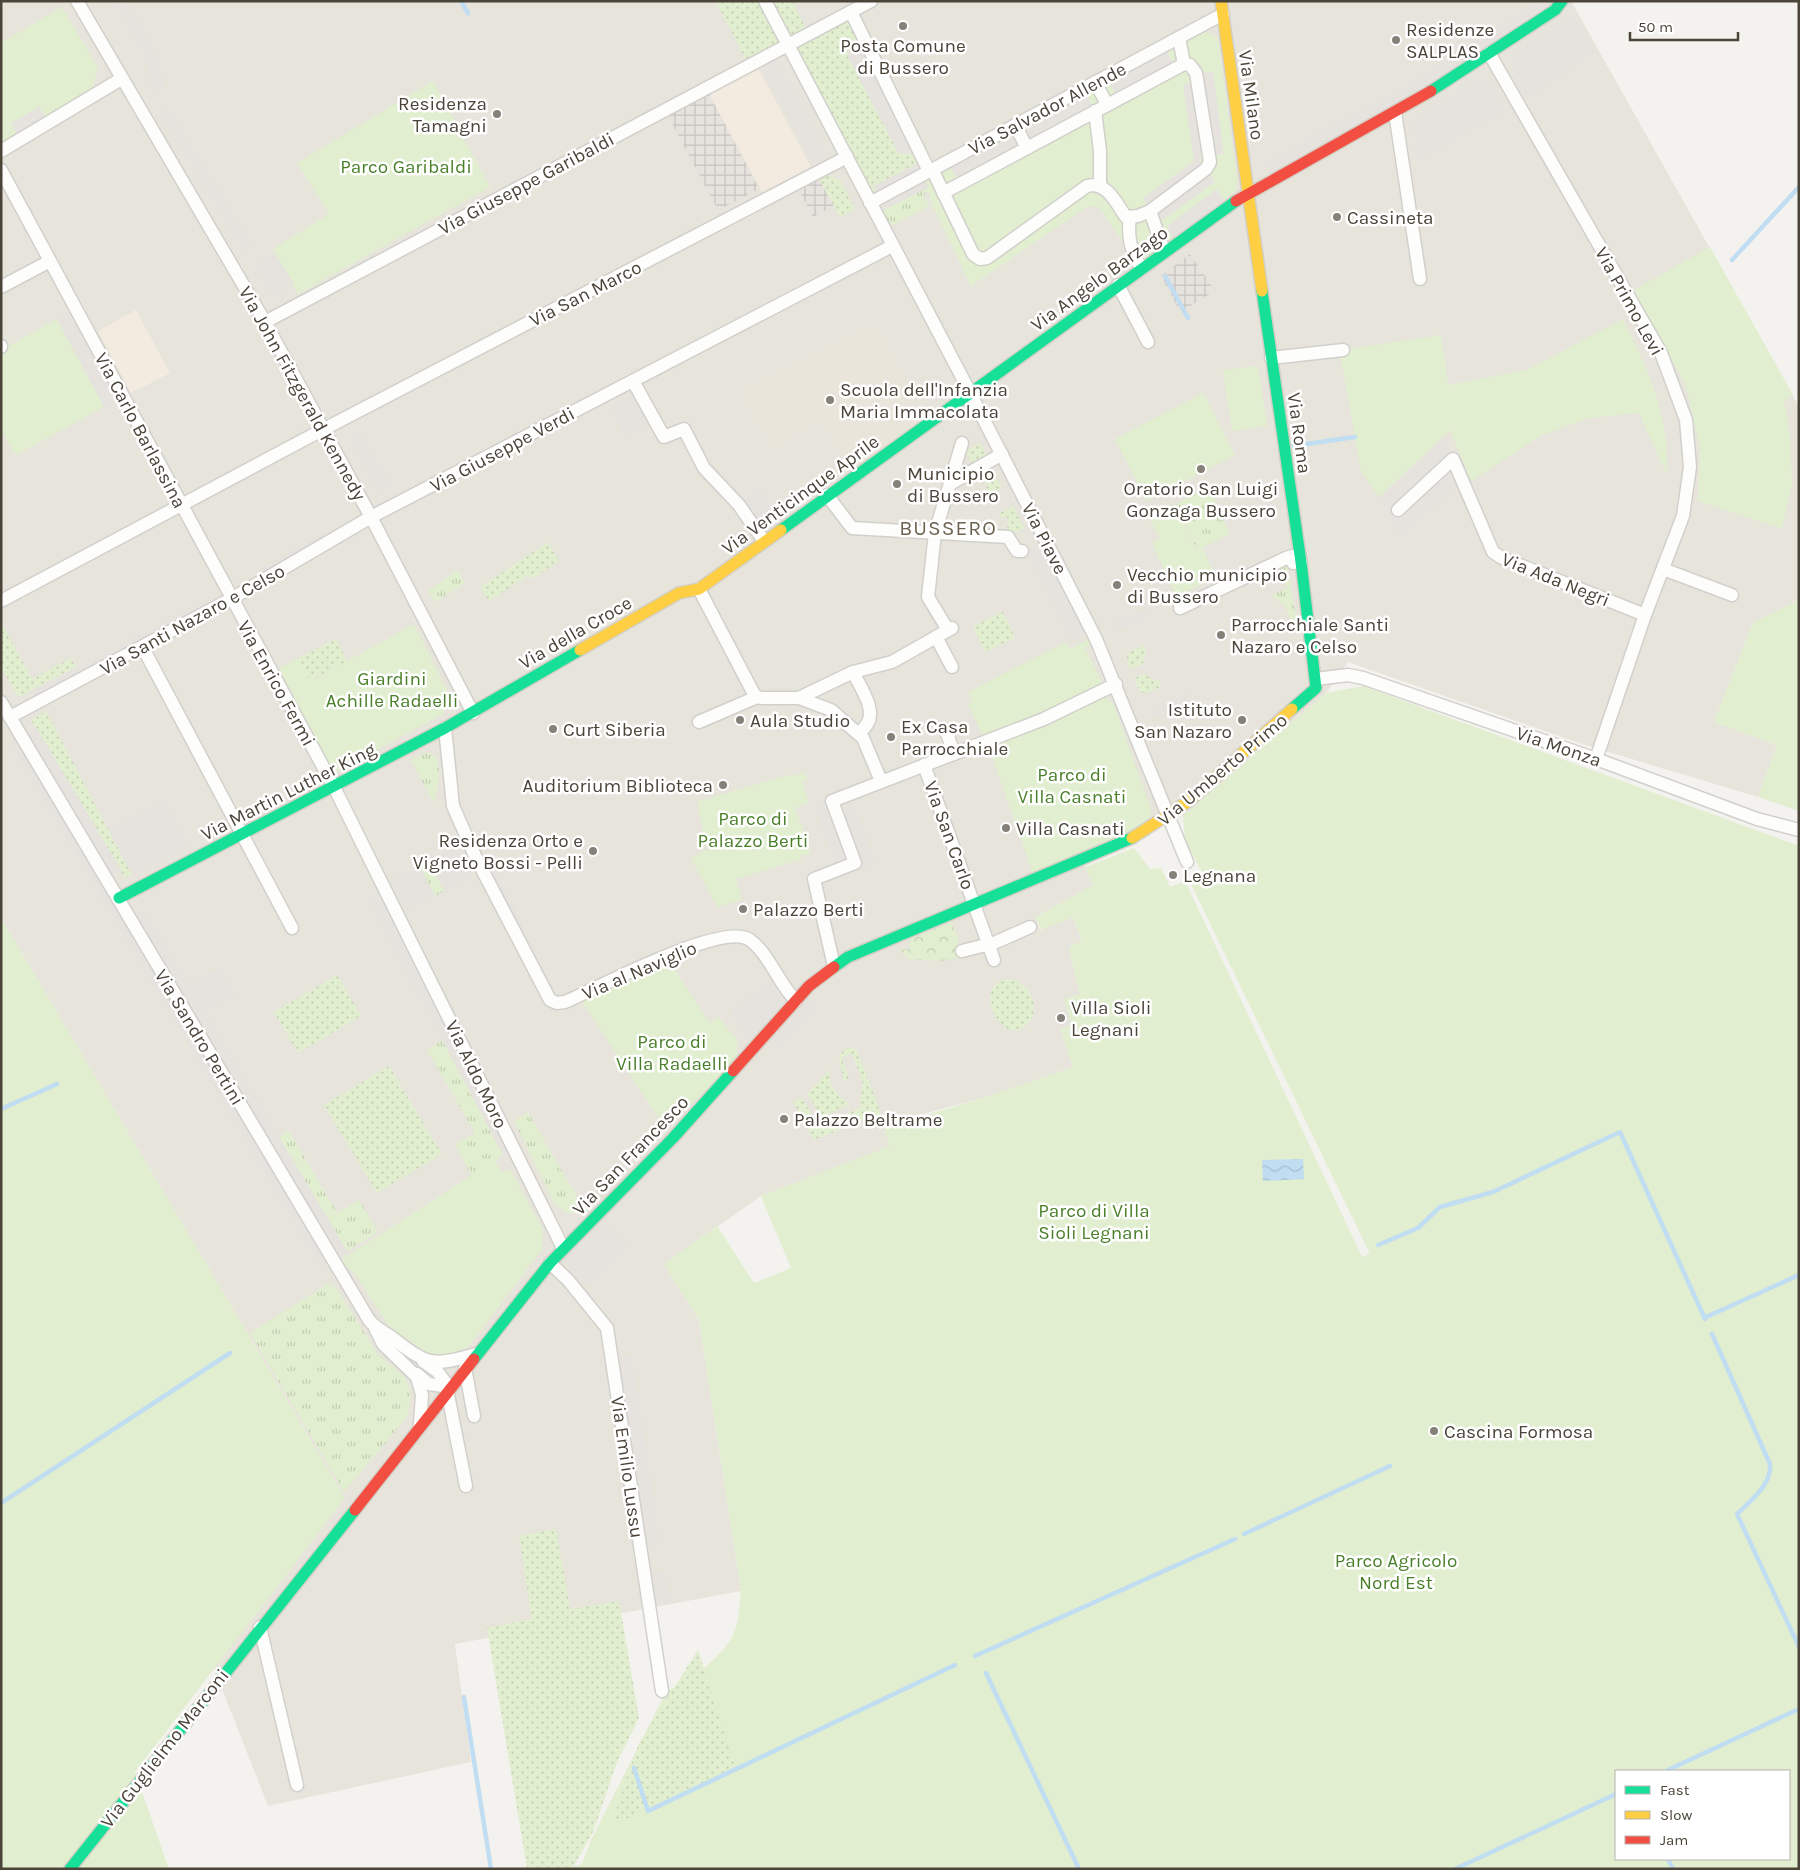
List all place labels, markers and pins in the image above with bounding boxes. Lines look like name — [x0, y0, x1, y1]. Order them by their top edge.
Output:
place label: Residenze SALPLAS — [1406, 19, 1494, 63]
marker: Posta Comune di Bussero — [897, 20, 909, 32]
marker: Residenze SALPLAS — [1390, 34, 1402, 46]
place label: Posta Comune di Bussero — [840, 35, 966, 79]
place label: Residenza Tamagni — [398, 93, 487, 137]
marker: Residenza Tamagni — [491, 108, 503, 120]
place label: Cassineta — [1347, 207, 1434, 229]
marker: Cassineta — [1331, 211, 1343, 223]
place label: Scuola dell'Infanzia Maria Immacolata — [840, 379, 1008, 423]
marker: Scuola dell'Infanzia Maria Immacolata — [824, 394, 836, 406]
place label: Municipio di Bussero — [907, 463, 999, 507]
marker: Oratorio San Luigi Gonzaga Bussero — [1195, 463, 1207, 475]
marker: Municipio di Bussero — [891, 478, 903, 490]
place label: Oratorio San Luigi Gonzaga Bussero — [1124, 478, 1278, 522]
place label: Vecchio municipio di Bussero — [1127, 564, 1288, 608]
marker: Vecchio municipio di Bussero — [1111, 579, 1123, 591]
place label: Parrocchiale Santi Nazaro e Celso — [1231, 614, 1389, 658]
marker: Parrocchiale Santi Nazaro e Celso — [1215, 629, 1227, 641]
place label: Istituto San Nazaro — [1134, 699, 1232, 743]
place label: Aula Studio — [750, 710, 850, 732]
marker: Aula Studio — [734, 714, 746, 726]
marker: Istituto San Nazaro — [1236, 714, 1248, 726]
place label: Ex Casa Parrocchiale — [901, 716, 1008, 760]
place label: Curt Siberia — [563, 719, 666, 741]
marker: Curt Siberia — [547, 723, 559, 735]
marker: Ex Casa Parrocchiale — [885, 731, 897, 743]
place label: Auditorium Biblioteca — [523, 775, 713, 797]
marker: Auditorium Biblioteca — [717, 779, 729, 791]
place label: Villa Casnati — [1016, 818, 1125, 840]
marker: Villa Casnati — [1000, 822, 1012, 834]
place label: Residenza Orto e Vigneto Bossi - Pelli — [413, 830, 583, 874]
marker: Residenza Orto e Vigneto Bossi - Pelli — [587, 845, 599, 857]
place label: Legnana — [1183, 865, 1256, 887]
marker: Legnana — [1167, 869, 1179, 881]
place label: Palazzo Berti — [753, 899, 864, 921]
marker: Palazzo Berti — [737, 903, 749, 915]
place label: Villa Sioli Legnani — [1071, 997, 1151, 1041]
marker: Villa Sioli Legnani — [1055, 1012, 1067, 1024]
place label: Palazzo Beltrame — [794, 1109, 943, 1131]
marker: Palazzo Beltrame — [778, 1113, 790, 1125]
place label: Cascina Formosa — [1444, 1421, 1593, 1443]
marker: Cascina Formosa — [1428, 1425, 1440, 1437]

